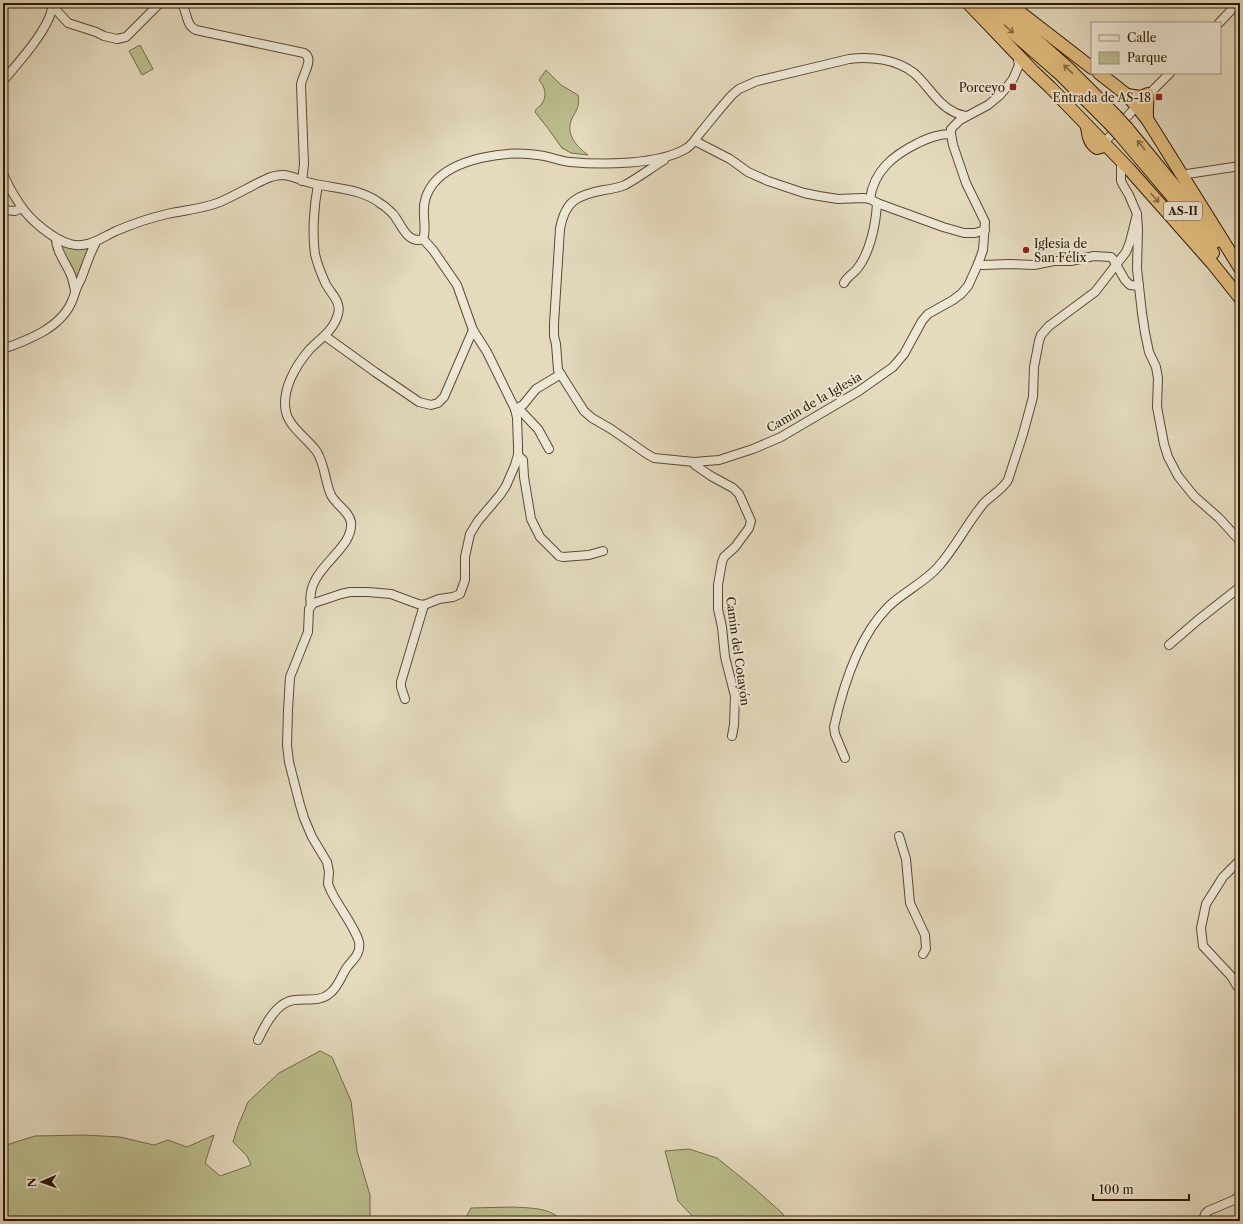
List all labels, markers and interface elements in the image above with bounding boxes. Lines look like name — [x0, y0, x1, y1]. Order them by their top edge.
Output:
legend — [1091, 22, 1221, 74]
one-way arrow — [1004, 24, 1014, 33]
text: Calle — [1127, 30, 1157, 45]
text: Parque — [1127, 50, 1168, 65]
one-way arrow — [1063, 64, 1073, 74]
place label: Porceyo — [959, 80, 1005, 95]
marker: Porceyo — [1008, 82, 1018, 92]
place label: Entrada de AS-18 — [1053, 90, 1151, 105]
marker: Entrada de AS-18 — [1154, 92, 1164, 102]
one-way arrow — [1137, 140, 1146, 150]
one-way arrow — [1150, 193, 1159, 204]
road number: AS-II — [1164, 202, 1202, 220]
place label: Iglesia de San Félix — [1034, 236, 1088, 265]
marker: Iglesia de San Félix — [1021, 245, 1031, 255]
street label: Camín de la Iglesia — [764, 368, 865, 435]
street label: Camín del Cotayón — [723, 595, 753, 707]
north arrow — [22, 1162, 62, 1202]
scale bar — [1093, 1176, 1189, 1202]
text: N — [25, 1177, 39, 1187]
text: 100 m — [1099, 1182, 1134, 1197]

